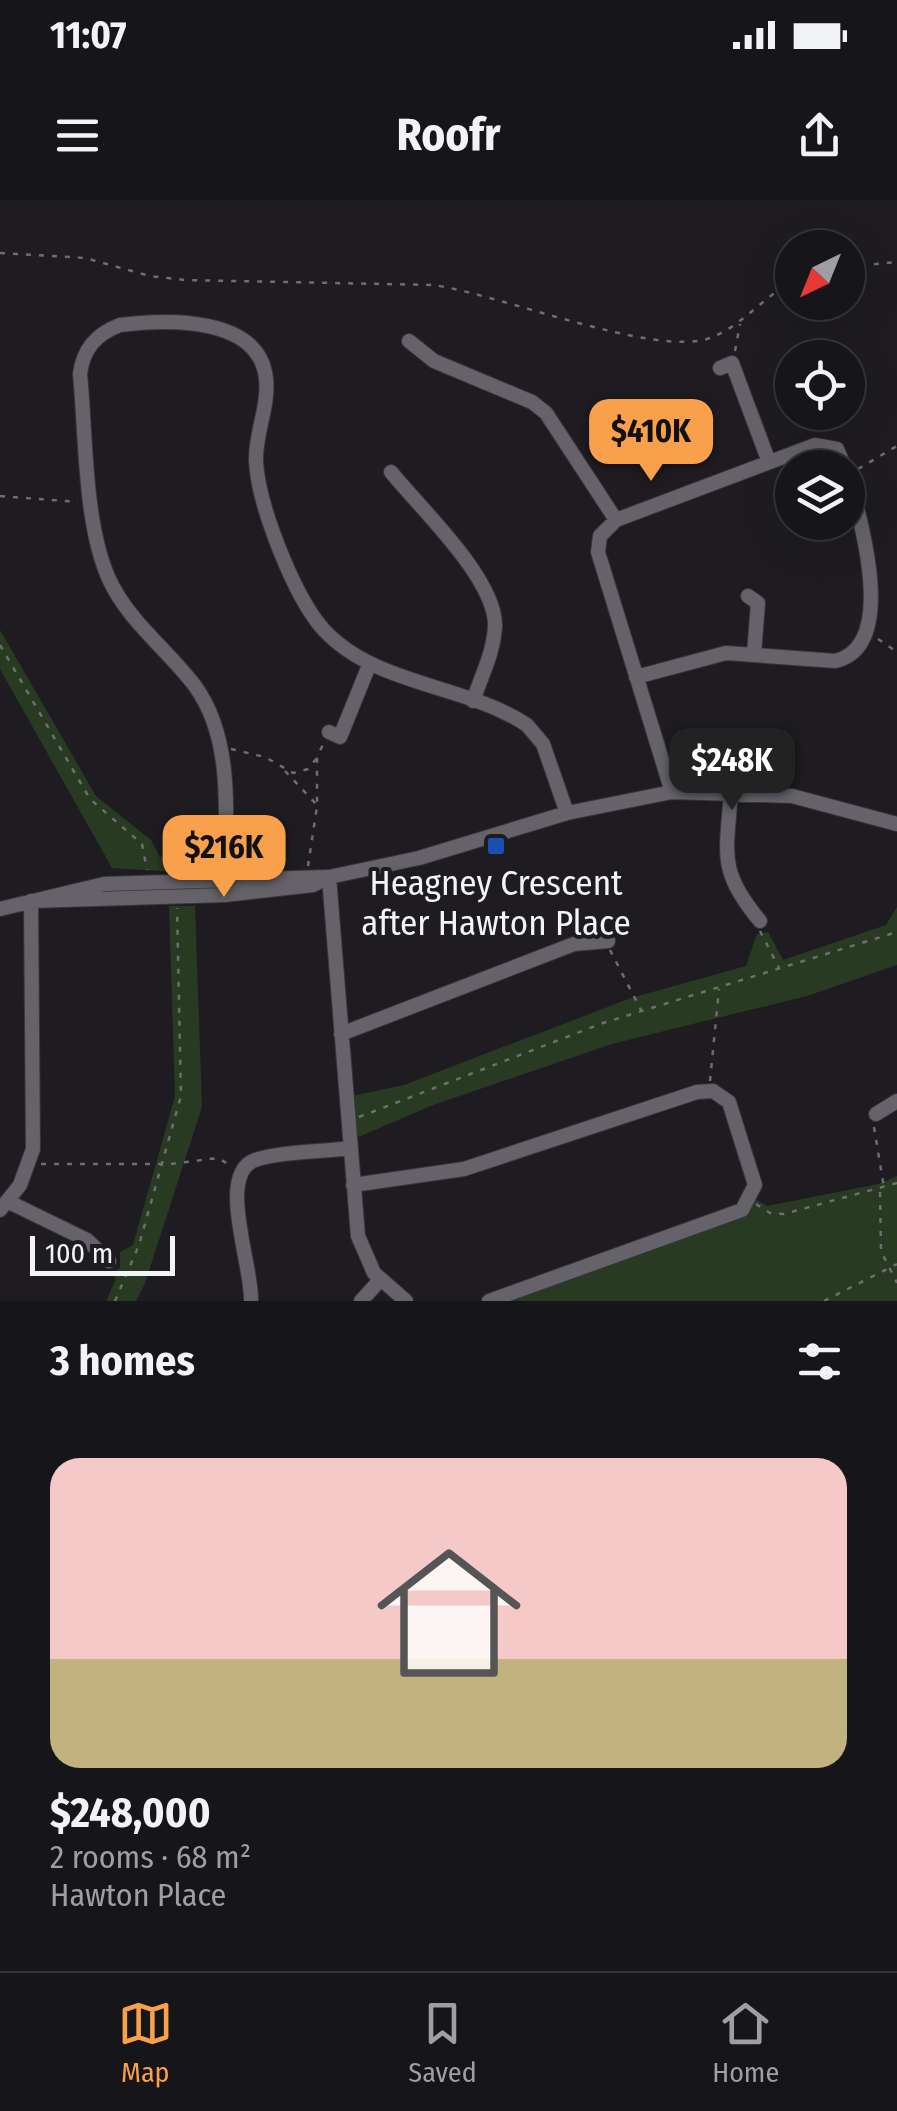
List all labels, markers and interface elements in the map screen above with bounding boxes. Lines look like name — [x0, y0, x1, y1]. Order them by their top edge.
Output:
text: 11:07 — [50, 12, 126, 58]
icon: menu — [50, 108, 105, 163]
text: Roofr — [397, 108, 500, 162]
icon: share — [792, 108, 847, 163]
north arrow — [775, 230, 865, 320]
map controls — [775, 230, 865, 540]
button: locate — [775, 340, 865, 430]
pin: $410K — [581, 399, 721, 484]
text: $410K — [611, 412, 691, 450]
button: layers — [775, 450, 865, 540]
pin: $248K — [662, 728, 802, 813]
text: $248K — [691, 741, 773, 779]
pin: $216K — [154, 815, 294, 900]
text: $216K — [185, 828, 263, 866]
marker: Heagney Crescent after Hawton Place — [485, 835, 507, 857]
place label: Heagney Crescent after Hawton Place — [361, 862, 631, 944]
scale bar — [30, 1231, 175, 1276]
text: 100 m — [45, 1237, 113, 1270]
icon: filters — [792, 1334, 847, 1389]
text: 3 homes — [50, 1336, 195, 1386]
icon: home — [359, 1523, 539, 1703]
text: $248,000 — [50, 1788, 211, 1838]
text: 2 rooms · 68 m² — [50, 1838, 251, 1876]
text: Hawton Place — [50, 1876, 226, 1914]
tab: Map — [118, 1996, 173, 2089]
tab: Saved — [408, 1996, 477, 2089]
tab: Home — [712, 1996, 779, 2089]

